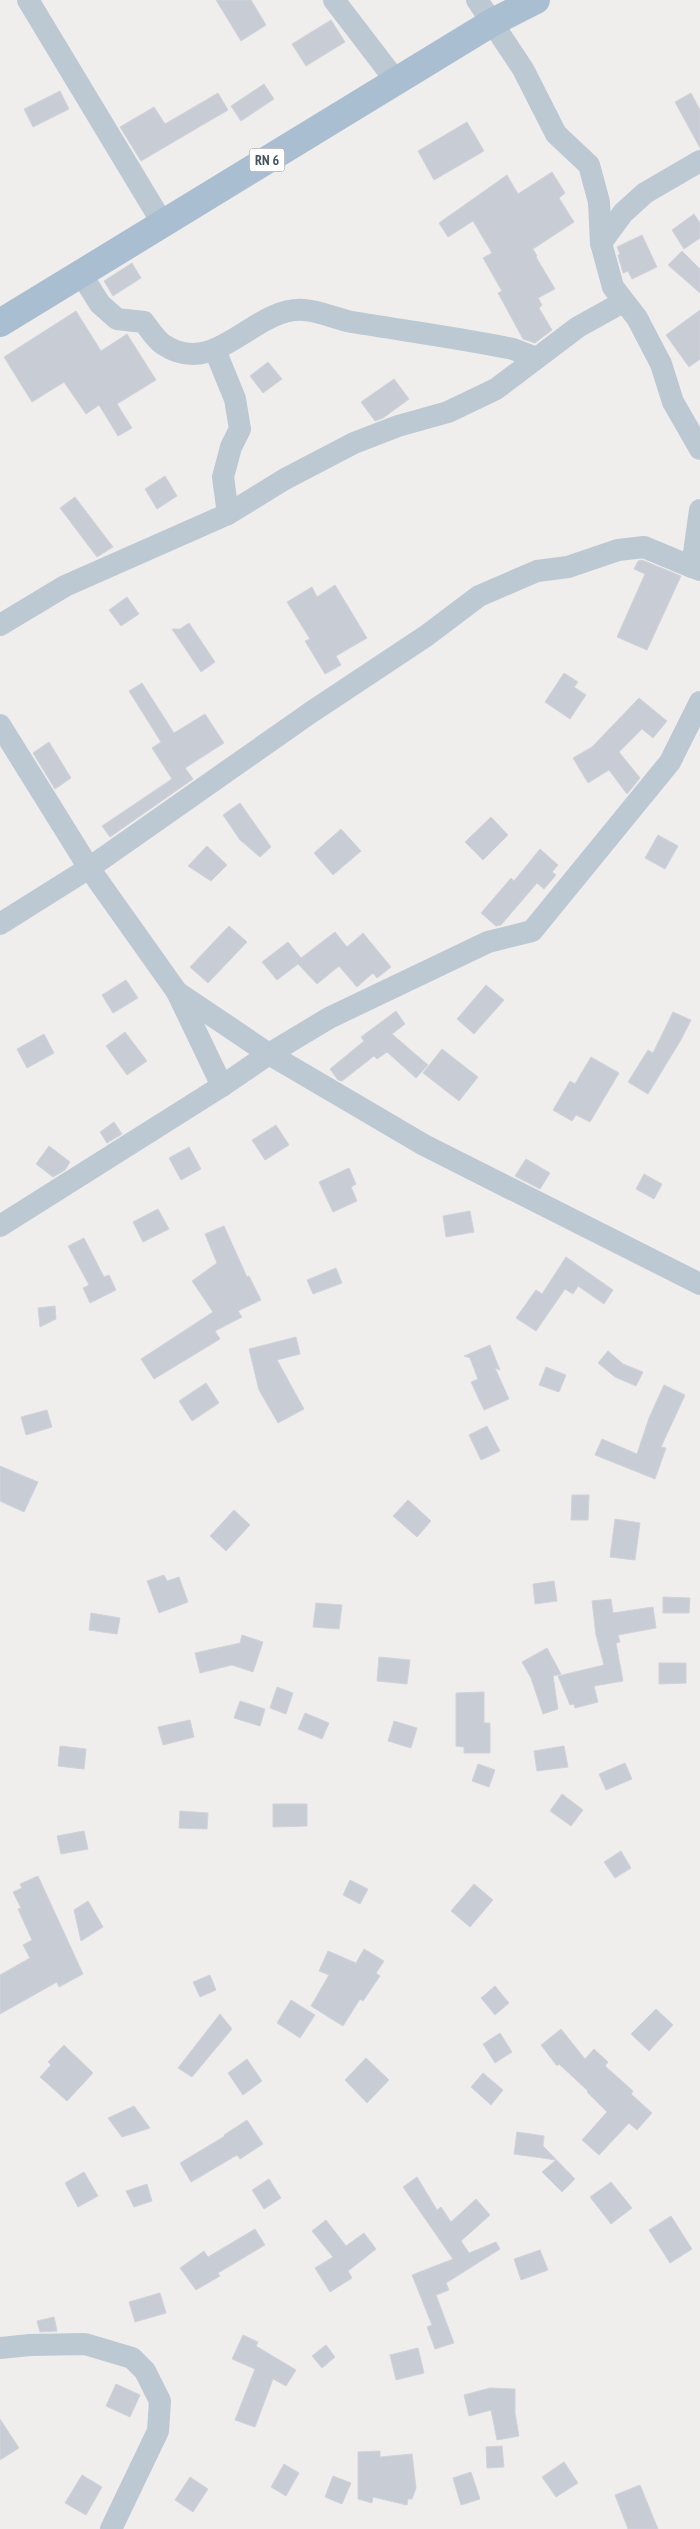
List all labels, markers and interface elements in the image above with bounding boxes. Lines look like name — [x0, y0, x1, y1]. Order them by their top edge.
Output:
road number: RN 6 — [250, 148, 284, 172]

